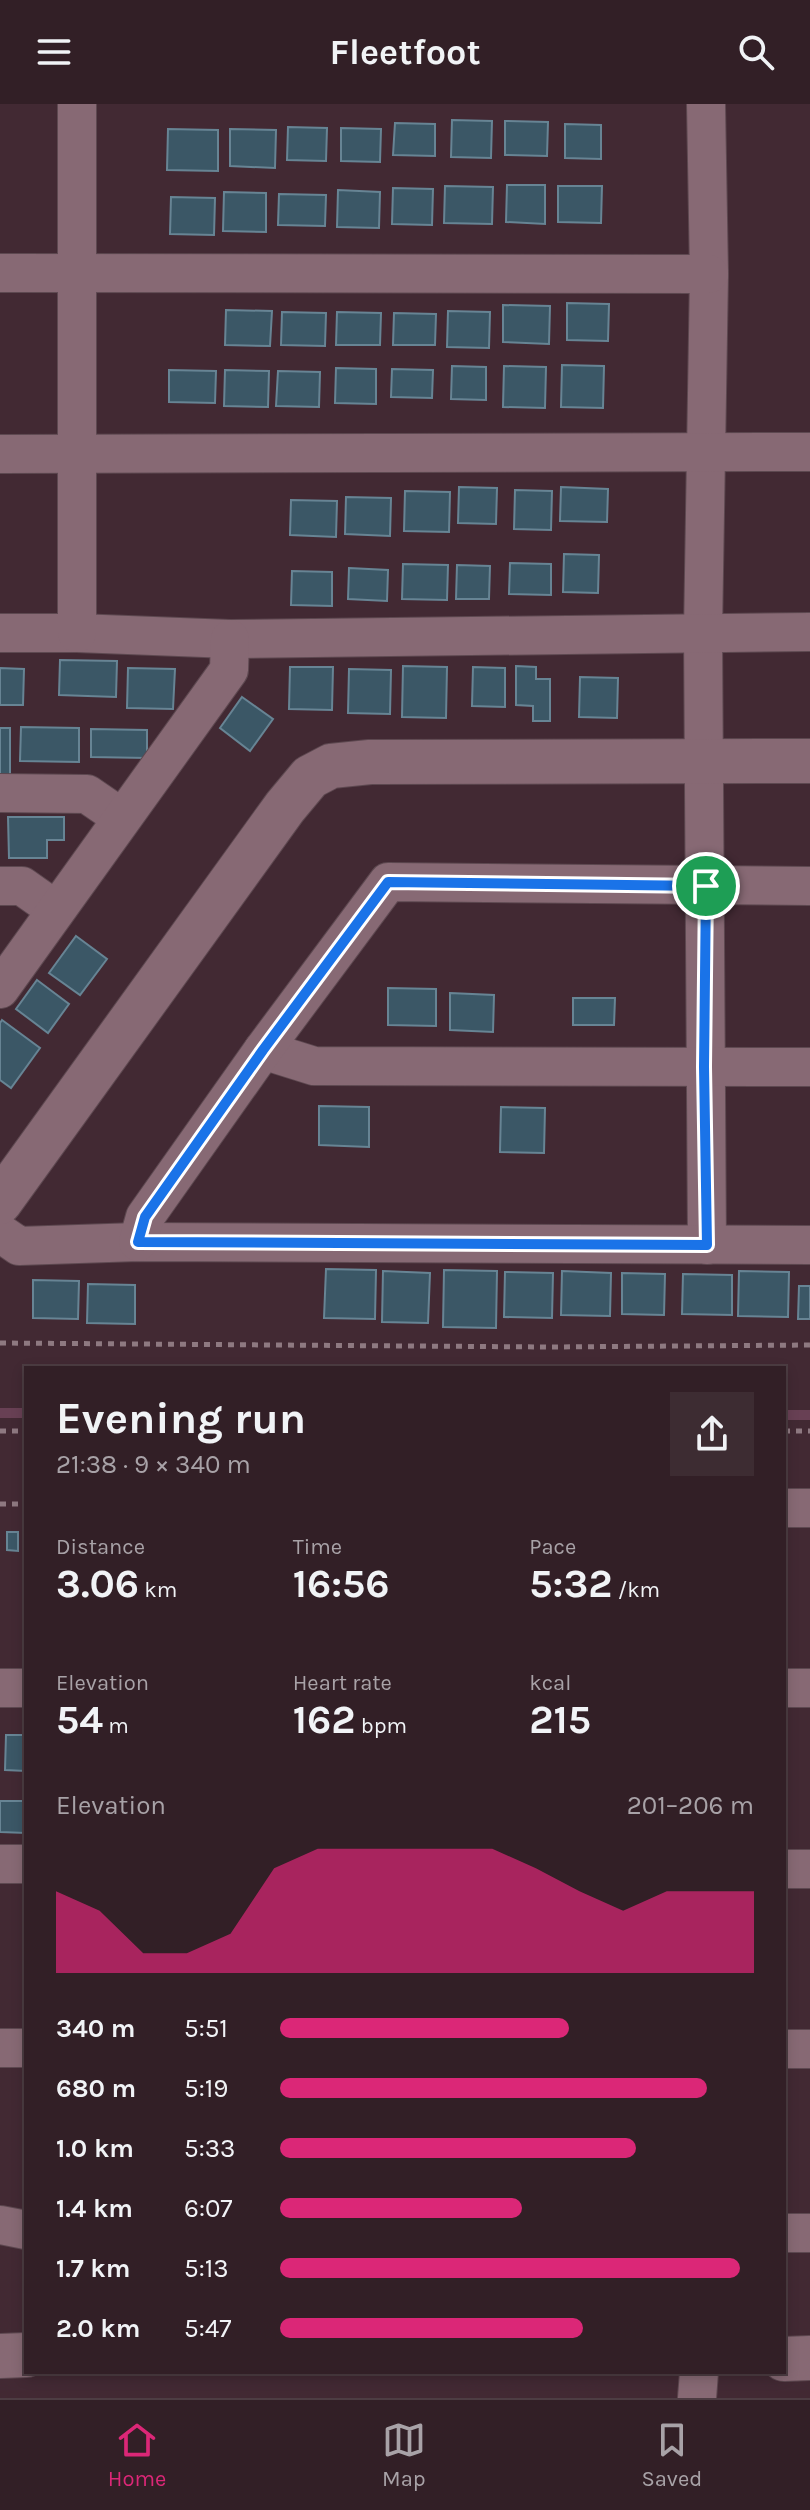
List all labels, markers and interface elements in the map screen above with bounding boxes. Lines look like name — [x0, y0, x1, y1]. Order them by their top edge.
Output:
icon: menu — [32, 30, 76, 74]
icon: search — [734, 30, 778, 74]
text: Fleetfoot — [329, 31, 481, 73]
pin — [672, 852, 740, 920]
icon: arrive — [684, 864, 728, 908]
button: share — [670, 1392, 754, 1476]
text: Evening run — [56, 1393, 306, 1444]
text: 21:38 · 9 × 340 m — [56, 1449, 251, 1480]
text: Distance — [56, 1534, 145, 1560]
text: Time — [293, 1534, 342, 1560]
text: Pace — [529, 1534, 576, 1560]
text: 3.06 — [56, 1560, 139, 1607]
text: 16:56 — [293, 1560, 390, 1607]
text: 5:32 — [529, 1560, 612, 1607]
text: km — [139, 1577, 177, 1603]
text: /km — [612, 1577, 660, 1603]
text: Elevation — [56, 1670, 149, 1696]
text: Heart rate — [293, 1670, 392, 1696]
text: kcal — [529, 1670, 571, 1696]
text: 54 — [56, 1696, 103, 1743]
text: 162 — [293, 1696, 355, 1743]
text: 215 — [529, 1696, 591, 1743]
text: m — [103, 1713, 129, 1739]
text: bpm — [355, 1713, 407, 1739]
text: Elevation — [56, 1790, 166, 1821]
text: 201–206 m — [627, 1790, 754, 1821]
text: 340 m — [56, 2013, 135, 2044]
text: 5:51 — [184, 2013, 228, 2044]
text: 680 m — [56, 2073, 136, 2104]
text: 5:19 — [184, 2073, 228, 2104]
text: 1.0 km — [56, 2133, 134, 2164]
text: 5:33 — [184, 2133, 235, 2164]
text: 1.4 km — [56, 2193, 133, 2224]
text: 6:07 — [184, 2193, 233, 2224]
text: 1.7 km — [56, 2253, 130, 2284]
text: 5:13 — [184, 2253, 229, 2284]
text: 2.0 km — [56, 2313, 140, 2344]
text: 5:47 — [184, 2313, 231, 2344]
tab: Home — [108, 2418, 166, 2492]
tab: Map — [382, 2418, 426, 2492]
tab: Saved — [641, 2418, 702, 2492]

